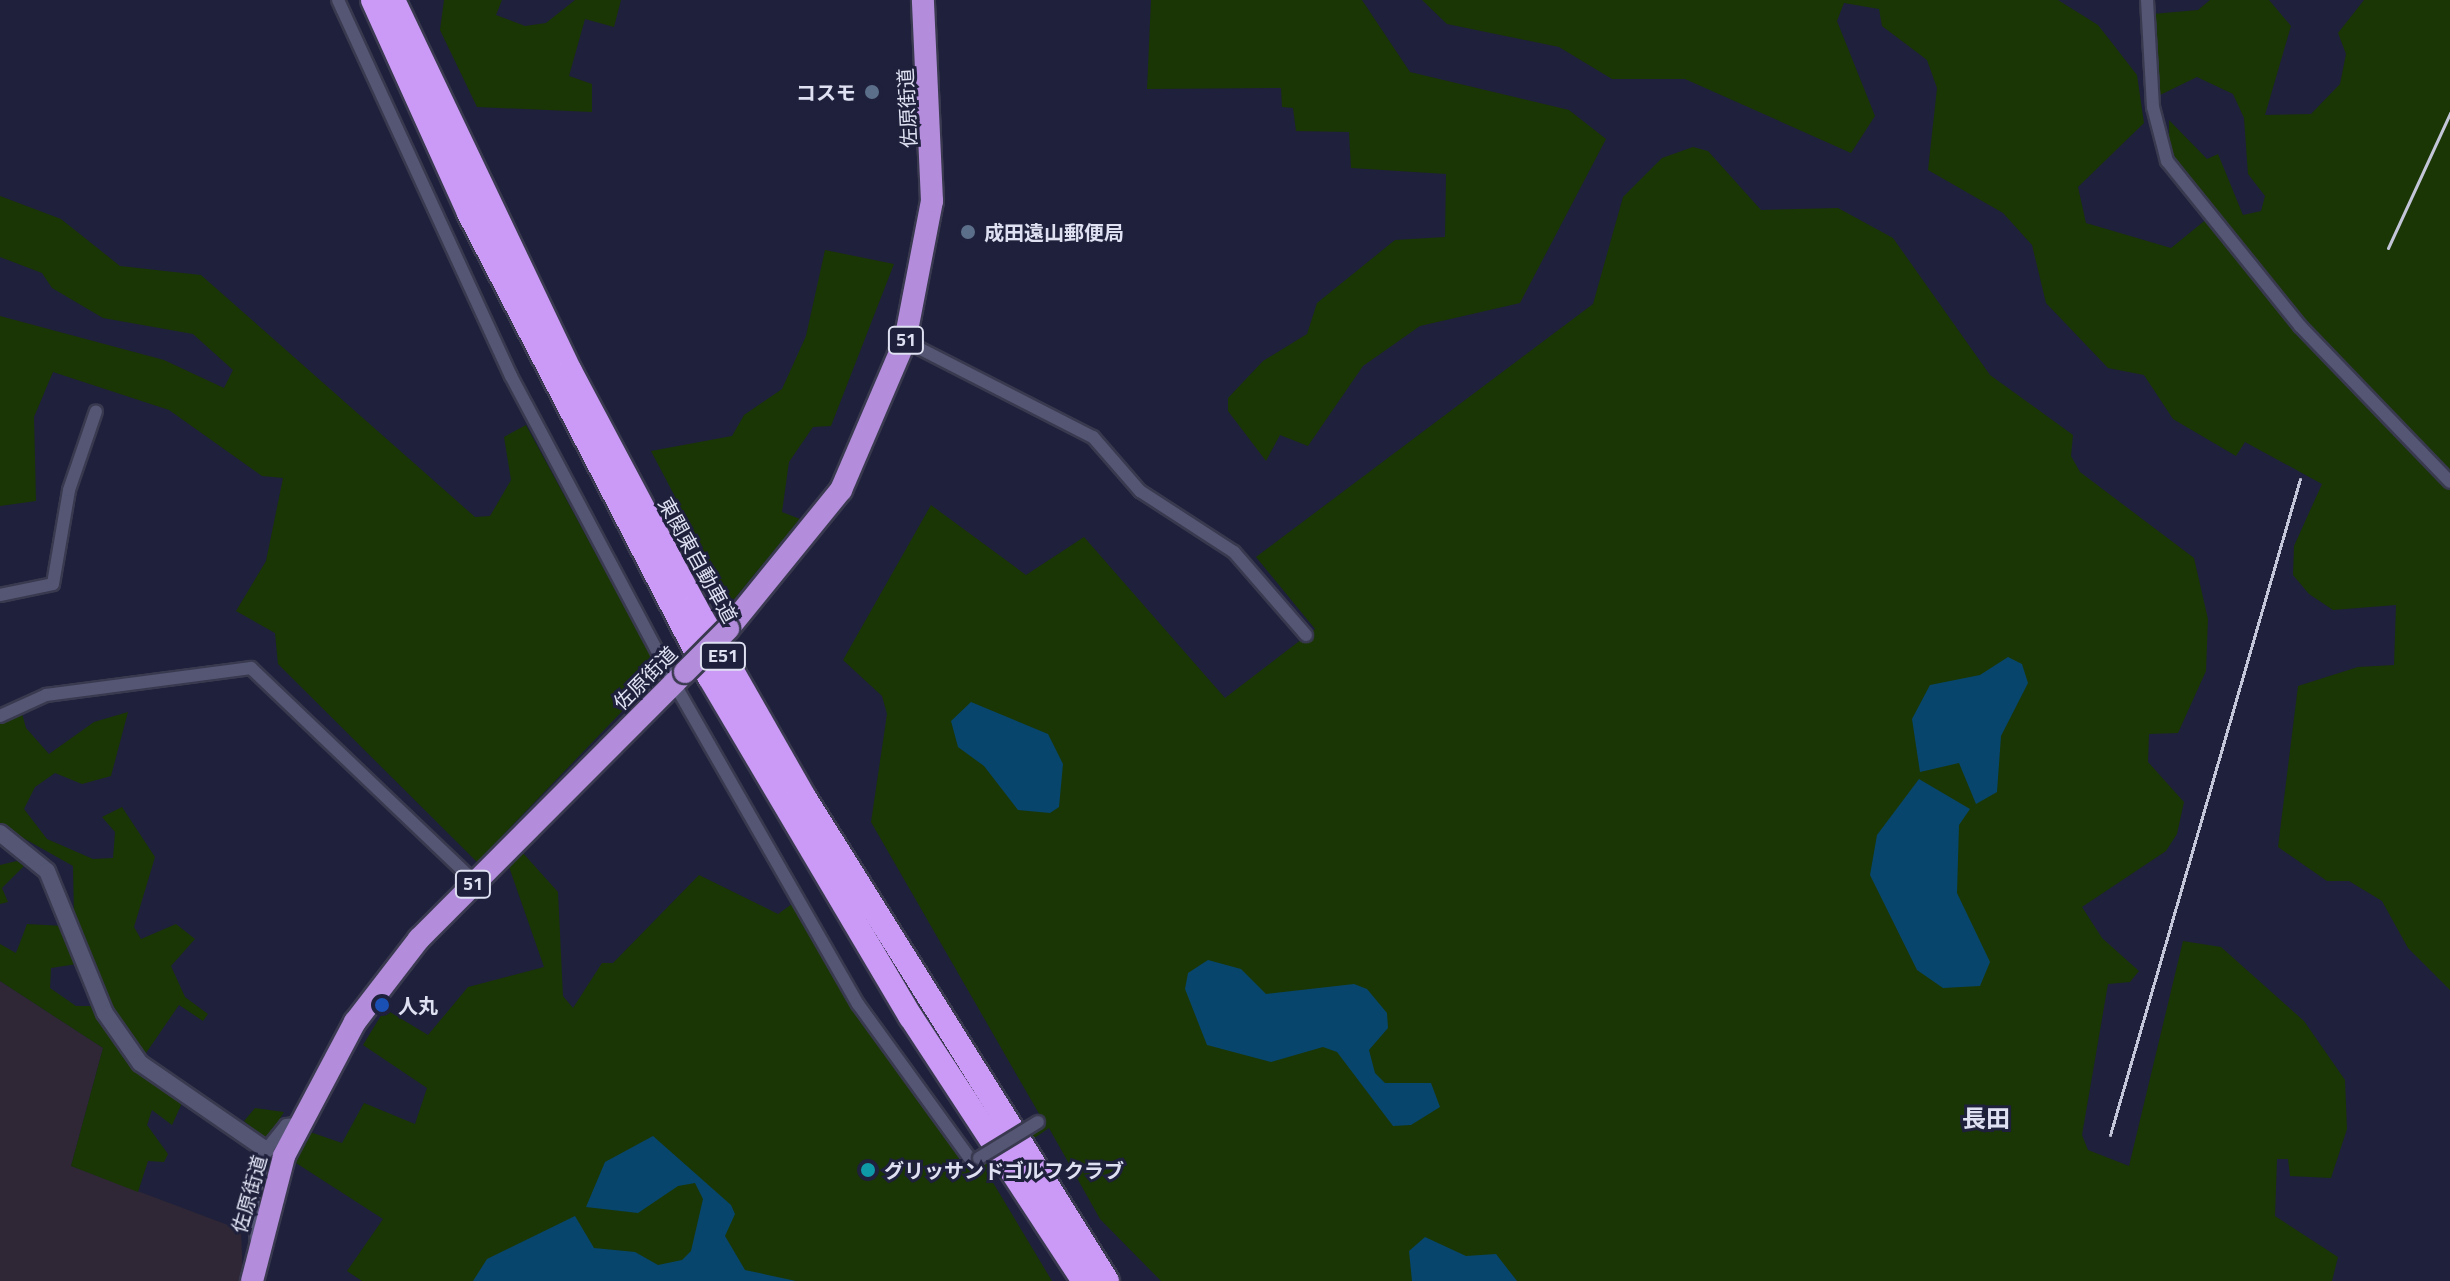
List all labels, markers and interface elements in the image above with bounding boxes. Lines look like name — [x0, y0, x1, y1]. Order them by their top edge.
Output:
street label: 佐原街道 — [893, 67, 921, 149]
place label: コスモ — [796, 80, 856, 104]
marker: コスモ — [863, 83, 881, 101]
place label: 成田遠山郵便局 — [984, 220, 1124, 244]
marker: 成田遠山郵便局 — [959, 223, 977, 241]
road number: 51 — [886, 326, 926, 354]
street label: 東関東自動車道 — [654, 493, 742, 627]
street label: 佐原街道 — [608, 641, 682, 715]
road number: E51 — [699, 642, 747, 670]
road number: 51 — [453, 870, 493, 898]
place label: 人丸 — [398, 993, 438, 1017]
marker: 人丸 — [373, 996, 391, 1014]
district label: 長田 — [1962, 1105, 2010, 1133]
street label: 佐原街道 — [226, 1152, 272, 1236]
place label: グリッサンドゴルフクラブ — [884, 1158, 1124, 1182]
marker: グリッサンドゴルフクラブ — [859, 1161, 877, 1179]

